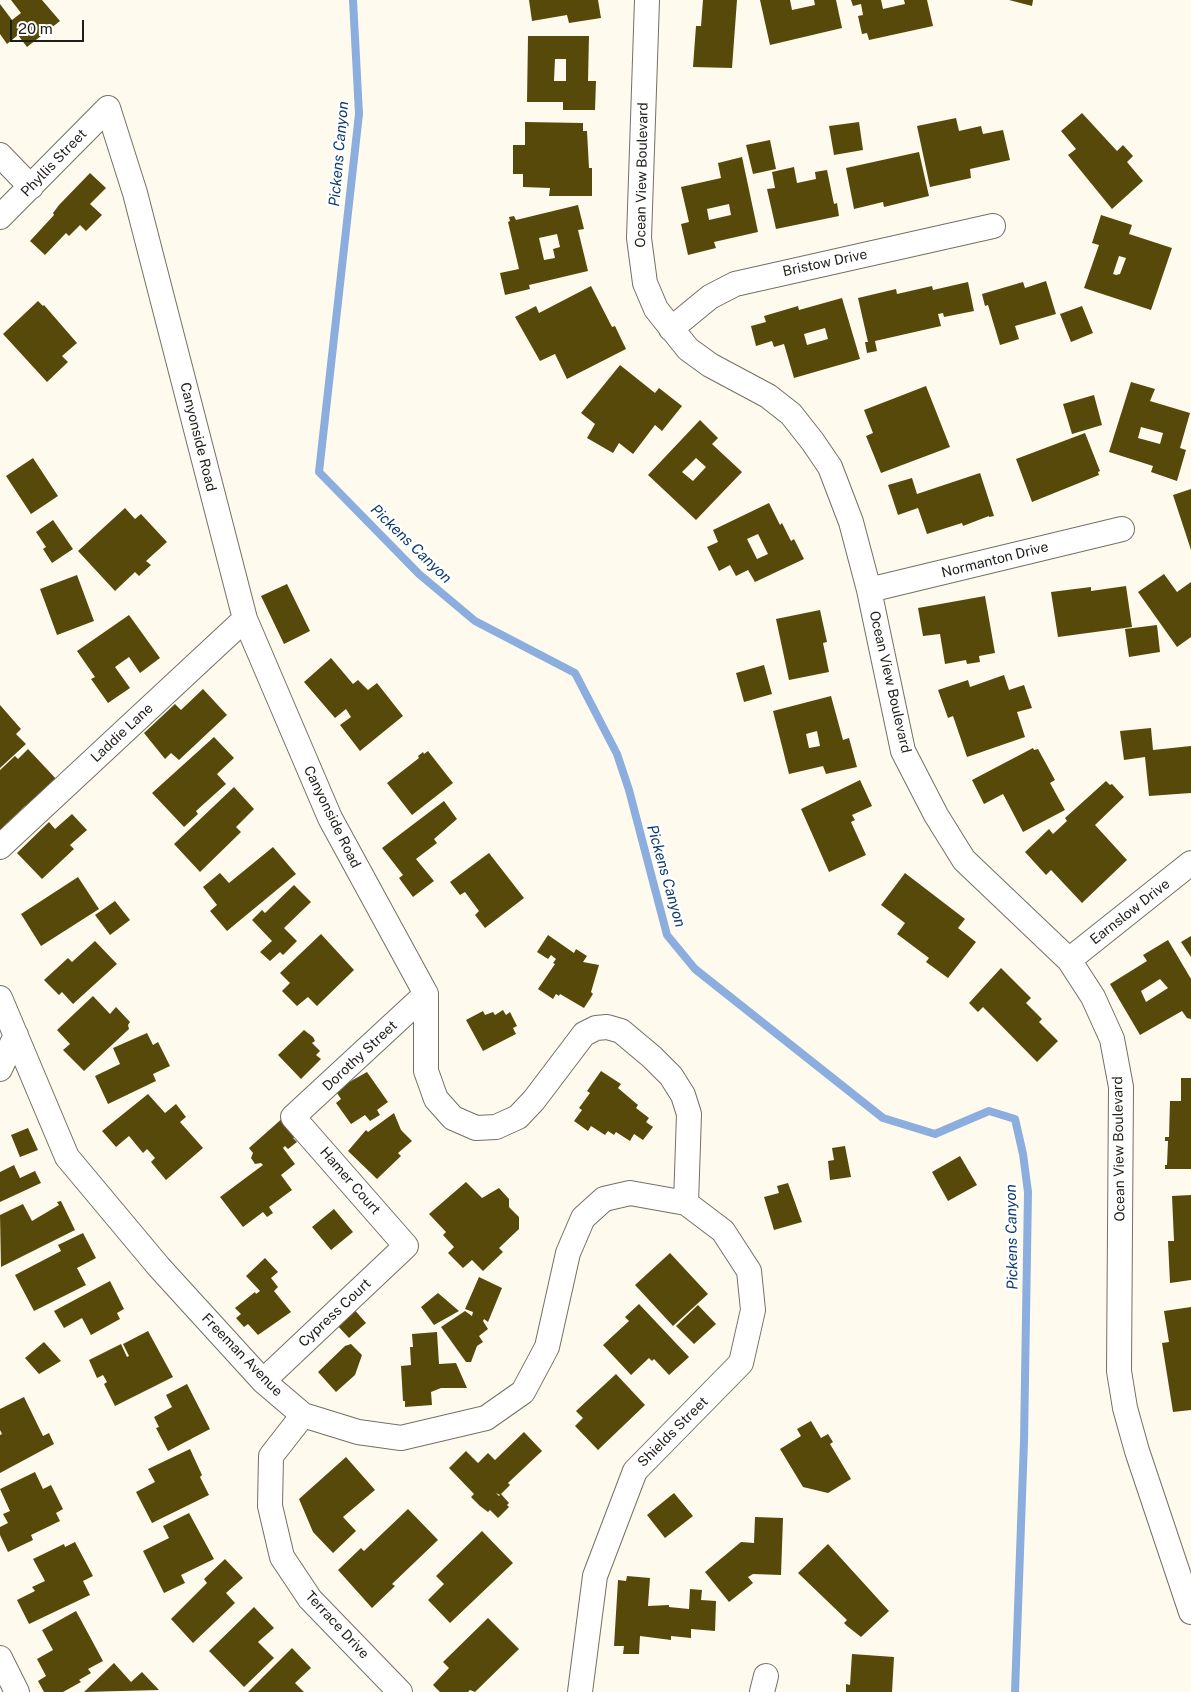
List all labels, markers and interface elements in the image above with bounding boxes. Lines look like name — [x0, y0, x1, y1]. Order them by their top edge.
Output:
scale bar — [12, 10, 86, 42]
text: 20 m — [18, 20, 53, 37]
water label: Pickens Canyon — [325, 101, 353, 207]
street label: Ocean View Boulevard — [632, 102, 652, 248]
street label: Phyllis Street — [18, 126, 90, 200]
street label: Bristow Drive — [781, 246, 869, 280]
street label: Canyonside Road — [176, 381, 220, 493]
water label: Pickens Canyon — [367, 501, 455, 587]
street label: Normanton Drive — [940, 539, 1050, 581]
street label: Ocean View Boulevard — [865, 609, 915, 755]
street label: Laddie Lane — [87, 700, 157, 766]
street label: Canyonside Road — [300, 763, 364, 871]
water label: Pickens Canyon — [643, 823, 689, 929]
street label: Earnslow Drive — [1087, 876, 1173, 948]
street label: Dorothy Street — [319, 1017, 401, 1095]
street label: Ocean View Boulevard — [1109, 1076, 1129, 1222]
street label: Hamer Court — [316, 1144, 384, 1218]
water label: Pickens Canyon — [1002, 1184, 1022, 1290]
street label: Cypress Court — [295, 1275, 375, 1351]
street label: Freeman Avenue — [198, 1310, 286, 1400]
street label: Shields Street — [634, 1393, 712, 1471]
street label: Terrace Drive — [301, 1588, 373, 1662]

